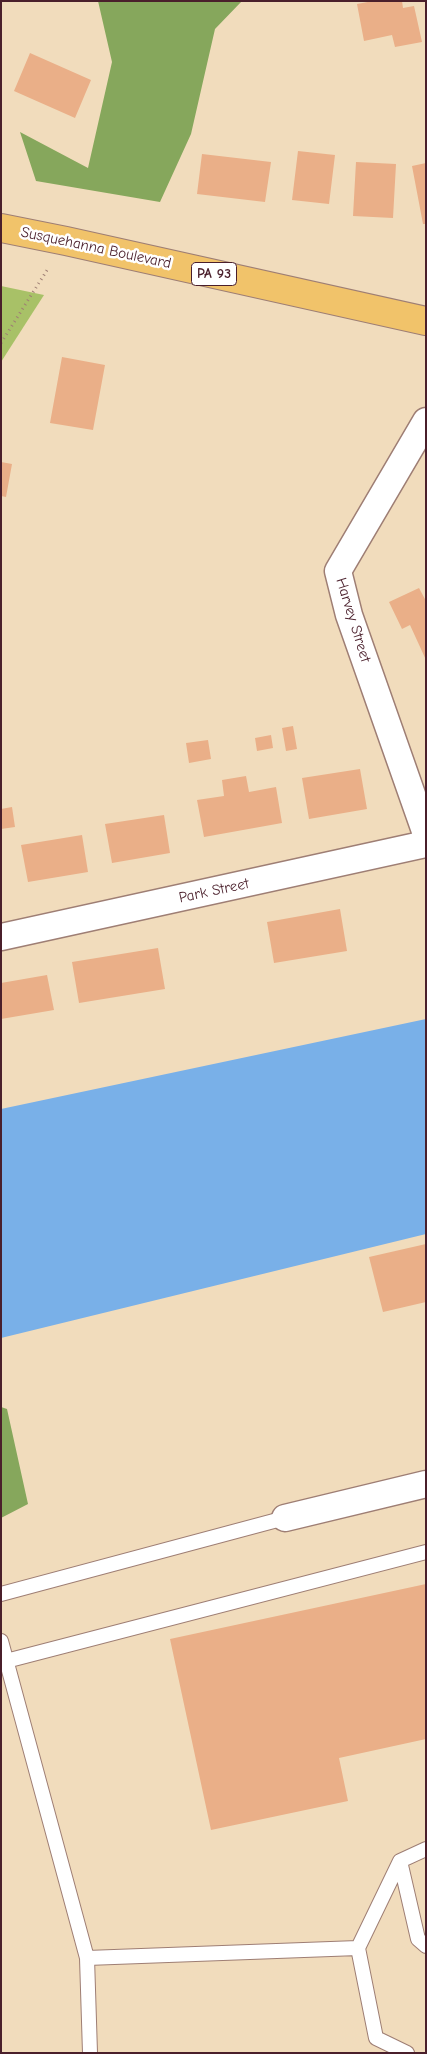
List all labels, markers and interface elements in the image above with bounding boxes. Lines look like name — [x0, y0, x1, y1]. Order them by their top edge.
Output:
street label: Susquehanna Boulevard — [19, 223, 173, 273]
road number: PA 93 — [192, 262, 236, 286]
street label: Harvey Street — [332, 576, 374, 664]
street label: Park Street — [177, 875, 251, 907]

